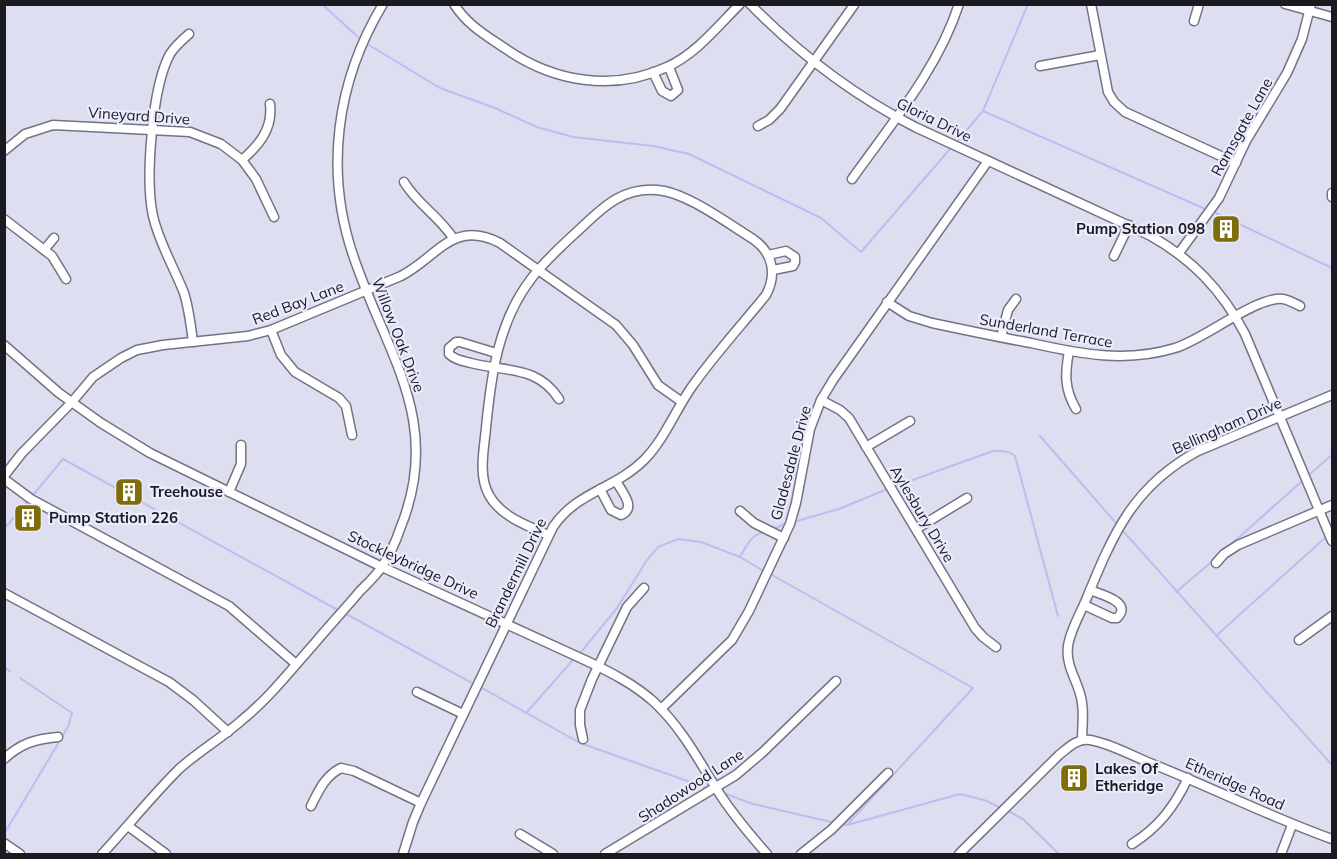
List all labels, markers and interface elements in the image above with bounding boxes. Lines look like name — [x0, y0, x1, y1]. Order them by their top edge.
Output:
street label: Ramsgate Lane — [1207, 74, 1276, 179]
street label: Gloria Drive — [894, 93, 975, 146]
street label: Vineyard Drive — [87, 102, 191, 129]
building icon: Pump Station 098 — [1210, 213, 1242, 245]
place label: Pump Station 098 — [1076, 219, 1205, 238]
street label: Willow Oak Drive — [368, 275, 429, 395]
street label: Red Bay Lane — [249, 276, 346, 329]
street label: Sunderland Terrace — [978, 309, 1114, 352]
street label: Bellingham Drive — [1169, 393, 1285, 458]
street label: Gladesdale Drive — [766, 403, 815, 522]
street label: Aylesbury Drive — [886, 462, 959, 566]
building icon: Treehouse — [113, 476, 145, 508]
place label: Treehouse — [150, 482, 223, 501]
building icon: Pump Station 226 — [12, 502, 44, 534]
place label: Pump Station 226 — [49, 508, 178, 527]
street label: Brandermill Drive — [481, 515, 550, 631]
street label: Stockleybridge Drive — [345, 526, 482, 603]
street label: Shadowood Lane — [635, 744, 747, 827]
street label: Etheridge Road — [1183, 753, 1288, 814]
place label: Lakes Of Etheridge — [1095, 759, 1163, 795]
building icon: Lakes Of Etheridge — [1058, 762, 1090, 794]

